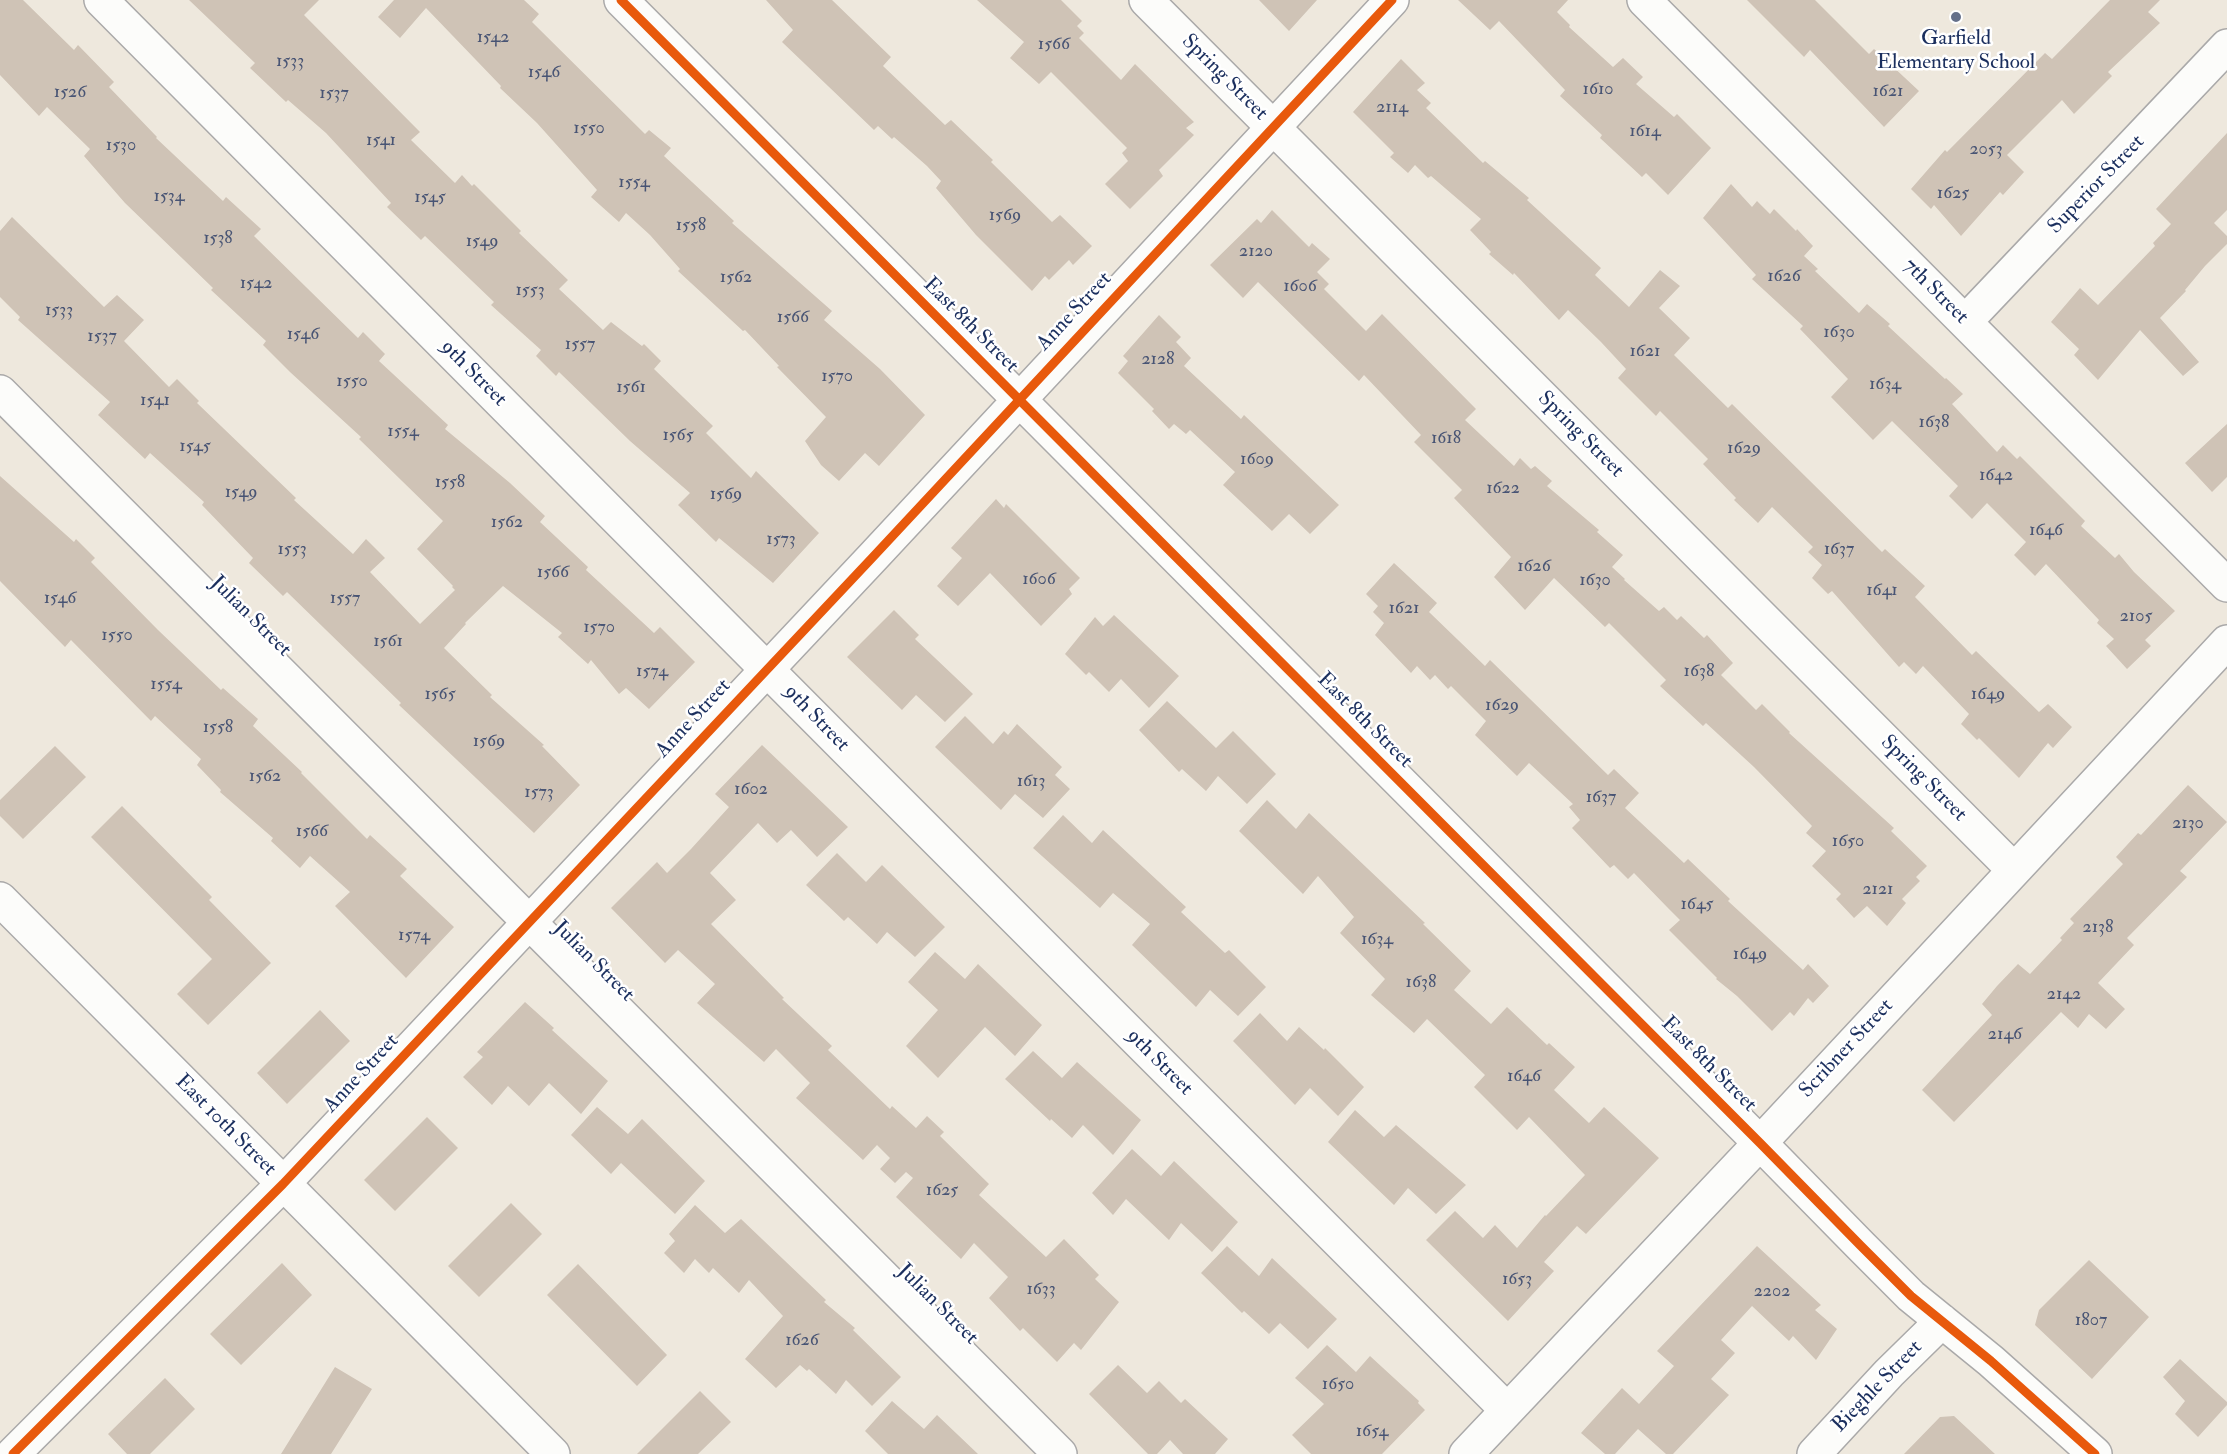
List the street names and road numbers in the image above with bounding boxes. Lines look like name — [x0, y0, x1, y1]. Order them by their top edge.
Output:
street label: Spring Street — [1176, 30, 1272, 126]
street label: Superior Street — [2043, 130, 2151, 240]
street label: 7th Street — [1897, 254, 1973, 330]
street label: Anne Street — [1032, 267, 1118, 357]
street label: East 8th Street — [917, 273, 1023, 379]
street label: 9th Street — [435, 336, 511, 412]
street label: Spring Street — [1532, 387, 1628, 483]
street label: Julian Street — [204, 571, 296, 663]
street label: East 8th Street — [1311, 668, 1417, 774]
street label: Anne Street — [651, 674, 737, 764]
street label: 9th Street — [778, 680, 854, 758]
street label: Spring Street — [1875, 731, 1971, 827]
street label: Julian Street — [547, 916, 639, 1008]
street label: Scribner Street — [1795, 994, 1899, 1104]
street label: East 8th Street — [1655, 1012, 1761, 1118]
street label: 9th Street — [1121, 1025, 1197, 1101]
street label: Anne Street — [319, 1029, 405, 1119]
street label: East 10th Street — [169, 1070, 281, 1182]
street label: Julian Street — [891, 1259, 983, 1351]
street label: Bieghle Street — [1828, 1336, 1928, 1438]

